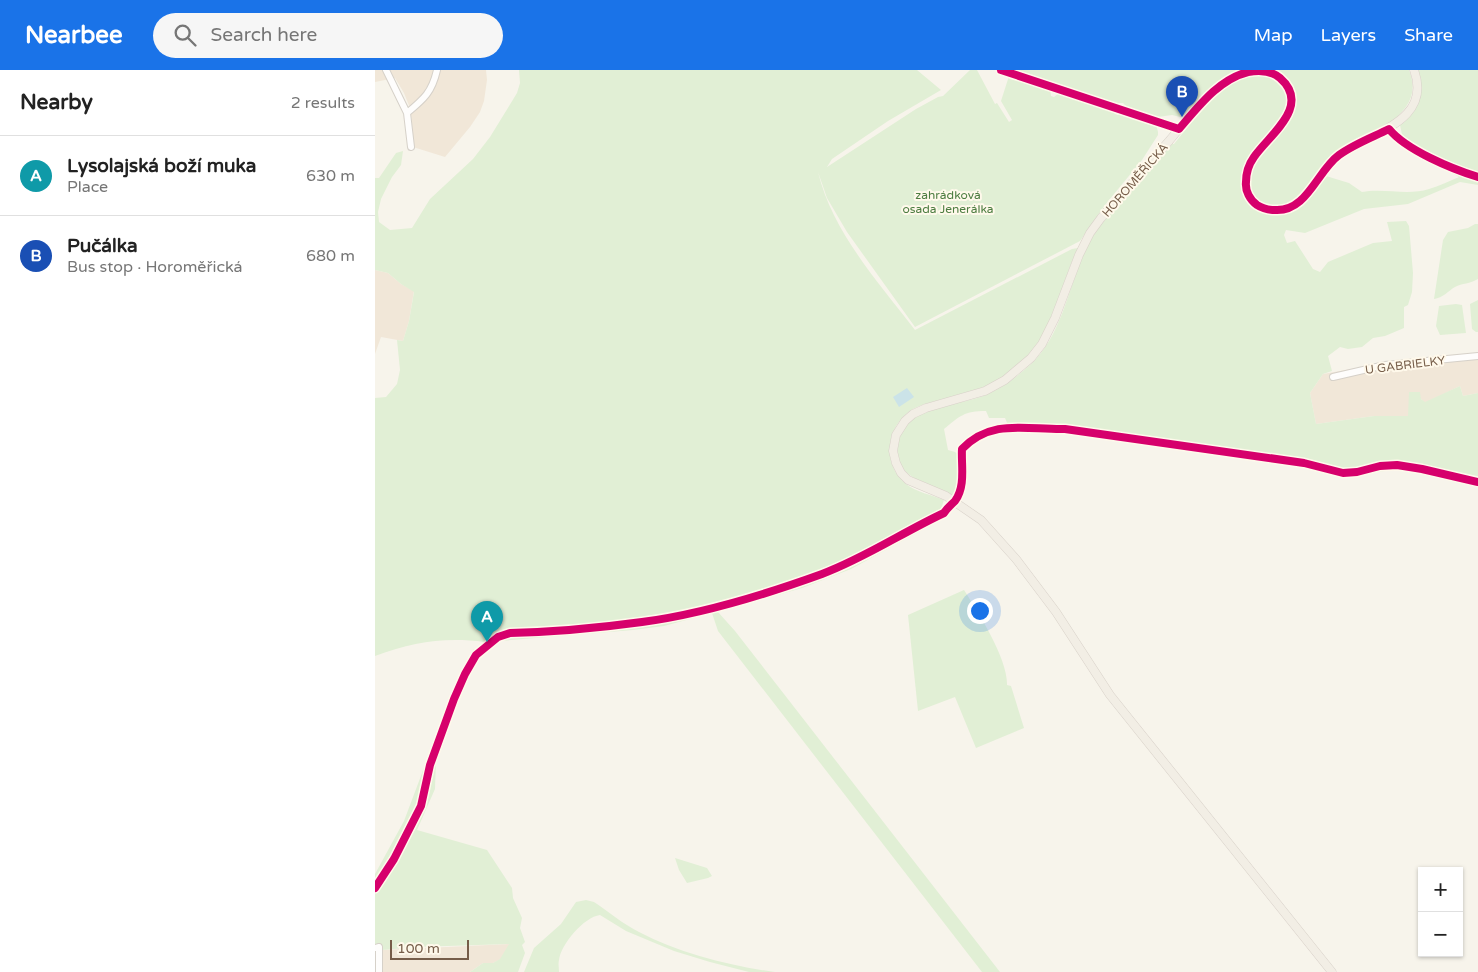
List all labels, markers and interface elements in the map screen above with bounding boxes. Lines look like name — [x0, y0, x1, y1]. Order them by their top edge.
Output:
search box — [153, 13, 503, 58]
text: Nearbee — [25, 21, 123, 50]
icon: search — [171, 21, 199, 49]
text: Search here — [211, 24, 317, 46]
text: Map — [1254, 24, 1293, 46]
text: Layers — [1321, 24, 1376, 46]
text: Share — [1404, 24, 1453, 46]
pin: B — [1166, 76, 1198, 117]
text: Nearby — [20, 90, 93, 115]
text: 2 results — [291, 93, 355, 113]
street label: HOROMĚŘICKÁ — [1099, 140, 1171, 220]
text: Lysolajská boží muka — [67, 155, 256, 177]
text: A — [30, 166, 42, 186]
text: 630 m — [306, 166, 355, 186]
text: Place — [67, 177, 108, 197]
park label: zahrádková osada Jenerálka — [902, 188, 994, 216]
text: Pučálka — [67, 235, 138, 257]
text: B — [30, 246, 42, 266]
text: 680 m — [306, 246, 355, 266]
text: Bus stop · Horoměřická — [67, 257, 243, 277]
street label: U GABRIELKY — [1364, 353, 1446, 377]
your location — [967, 598, 993, 624]
pin: A — [471, 601, 503, 642]
map controls — [1418, 867, 1463, 957]
button: + — [1418, 867, 1463, 912]
button: − — [1418, 912, 1463, 957]
scale bar — [390, 937, 469, 960]
text: 100 m — [397, 940, 440, 957]

